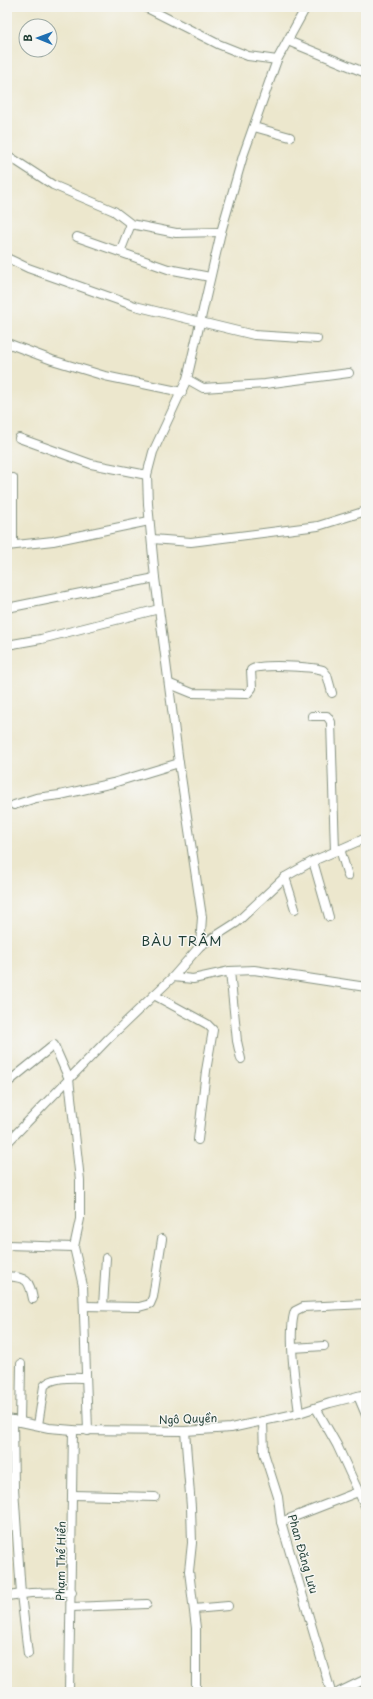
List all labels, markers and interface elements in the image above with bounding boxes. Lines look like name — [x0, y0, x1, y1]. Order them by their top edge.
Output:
north arrow — [18, 18, 58, 58]
text: B — [19, 33, 36, 42]
district label: BÀU TRÂM — [142, 931, 222, 950]
street label: Ngô Quyền — [159, 1409, 217, 1428]
street label: Phan Đăng Lưu — [284, 1512, 323, 1596]
street label: Phạm Thế Hiển — [51, 1521, 70, 1601]

